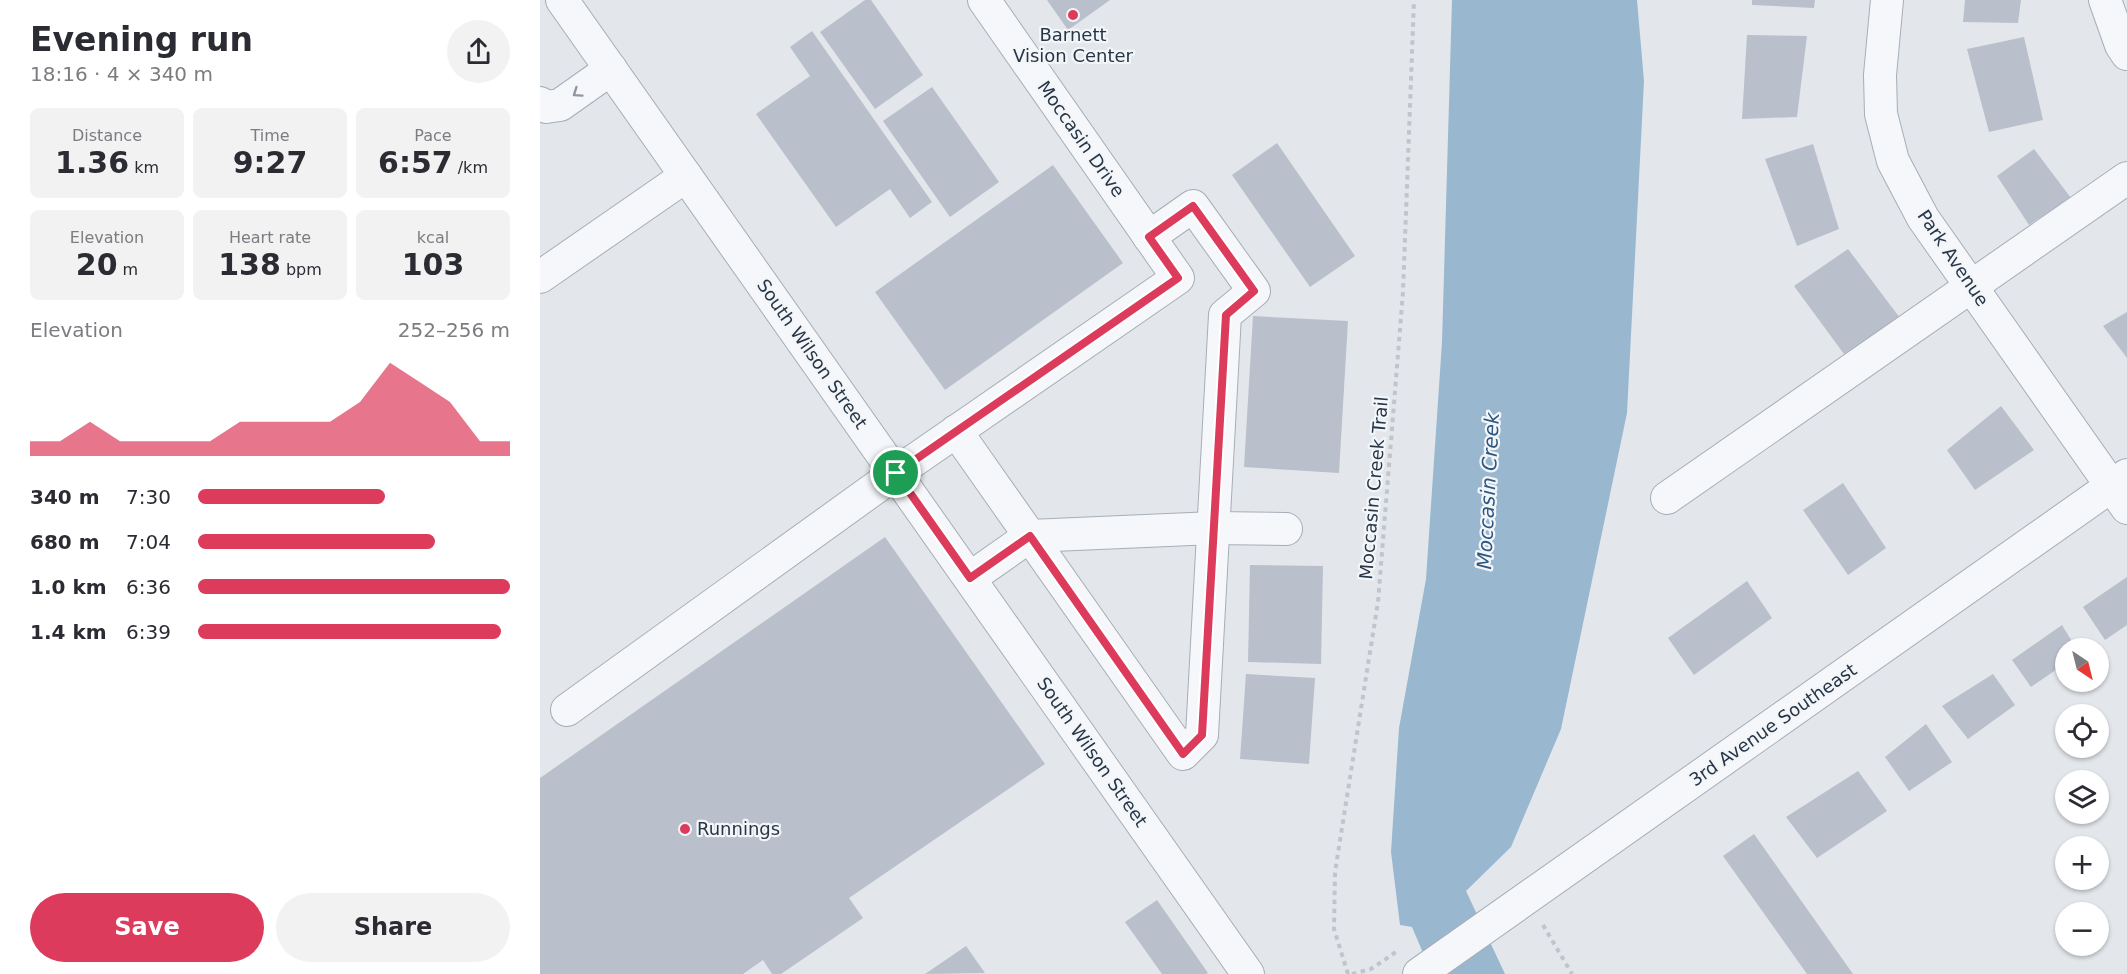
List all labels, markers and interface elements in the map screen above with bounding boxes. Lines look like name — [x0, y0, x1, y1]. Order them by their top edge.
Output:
marker: Barnett Vision Center — [1066, 8, 1080, 22]
text: Evening run — [30, 20, 253, 59]
button: share — [447, 20, 510, 83]
place label: Barnett Vision Center — [1013, 24, 1134, 66]
text: 18:16 · 4 × 340 m — [30, 62, 213, 86]
street label: Moccasin Drive — [1034, 77, 1129, 201]
one-way arrow — [572, 86, 583, 97]
text: Distance — [72, 126, 142, 145]
text: Time — [250, 126, 290, 145]
text: Pace — [414, 126, 452, 145]
text: 1.36 — [55, 145, 129, 180]
text: 9:27 — [233, 145, 307, 180]
text: 6:57 — [378, 145, 453, 180]
text: km — [129, 158, 159, 177]
text: /km — [453, 158, 488, 177]
street label: Park Avenue — [1914, 206, 1993, 310]
text: Elevation — [70, 228, 144, 247]
text: Heart rate — [229, 228, 311, 247]
text: kcal — [417, 228, 449, 247]
text: 20 — [76, 247, 118, 282]
text: 138 — [218, 247, 281, 282]
text: 103 — [402, 247, 464, 282]
text: m — [118, 260, 138, 279]
text: bpm — [281, 260, 322, 279]
street label: South Wilson Street — [753, 275, 872, 432]
text: Elevation — [30, 318, 123, 342]
text: 252–256 m — [398, 318, 510, 342]
street label: Moccasin Creek Trail — [1355, 396, 1392, 580]
water label: Moccasin Creek — [1472, 411, 1504, 570]
pin — [870, 447, 921, 498]
icon: arrive — [879, 456, 912, 489]
text: 340 m — [30, 485, 100, 509]
text: 7:30 — [126, 485, 171, 509]
text: 680 m — [30, 530, 100, 554]
text: 7:04 — [126, 530, 171, 554]
text: 1.0 km — [30, 575, 107, 599]
text: 6:36 — [126, 575, 171, 599]
text: 1.4 km — [30, 620, 107, 644]
text: 6:39 — [126, 620, 171, 644]
north arrow — [2055, 638, 2109, 692]
map controls — [2055, 638, 2109, 956]
street label: 3rd Avenue Southeast — [1685, 659, 1860, 790]
street label: South Wilson Street — [1033, 673, 1152, 830]
button: locate — [2055, 704, 2109, 758]
button: layers — [2055, 770, 2109, 824]
place label: Runnings — [697, 818, 780, 839]
marker: Runnings — [678, 822, 692, 836]
button: + — [2055, 836, 2109, 890]
button: Save — [30, 893, 264, 962]
button: Share — [276, 893, 510, 962]
button: − — [2055, 902, 2109, 956]

